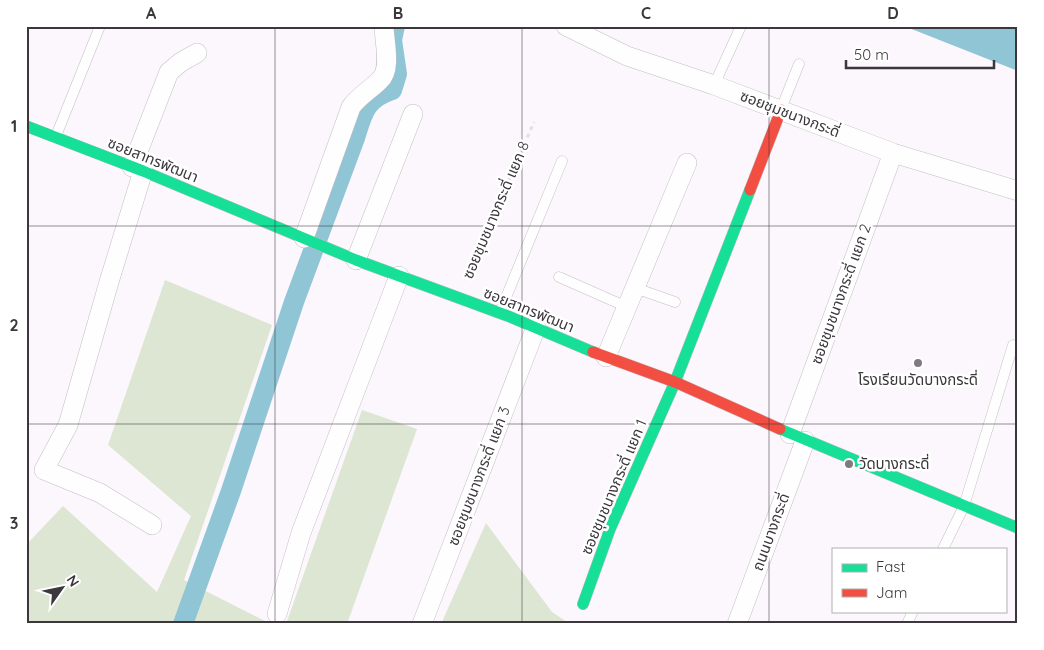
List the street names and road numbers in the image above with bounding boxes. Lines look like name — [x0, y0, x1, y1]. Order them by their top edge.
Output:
street label: ซอยชุมชนางกระดี่ — [738, 85, 843, 141]
street label: ซอยสาทรพัฒนา — [105, 133, 201, 186]
street label: ซอยชุมชนางกระดี่ แยก 8 — [457, 138, 533, 282]
street label: ซอยชุมชนางกระดี่ แยก 2 — [805, 221, 875, 367]
street label: ซอยสาทรพัฒนา — [481, 283, 577, 336]
street label: ซอยชุมชนางกระดี่ แยก 3 — [442, 403, 514, 548]
street label: ซอยชุมชนางกระดี่ แยก 1 — [575, 416, 651, 557]
street label: ถนนบางกระดี่ — [747, 490, 793, 573]

